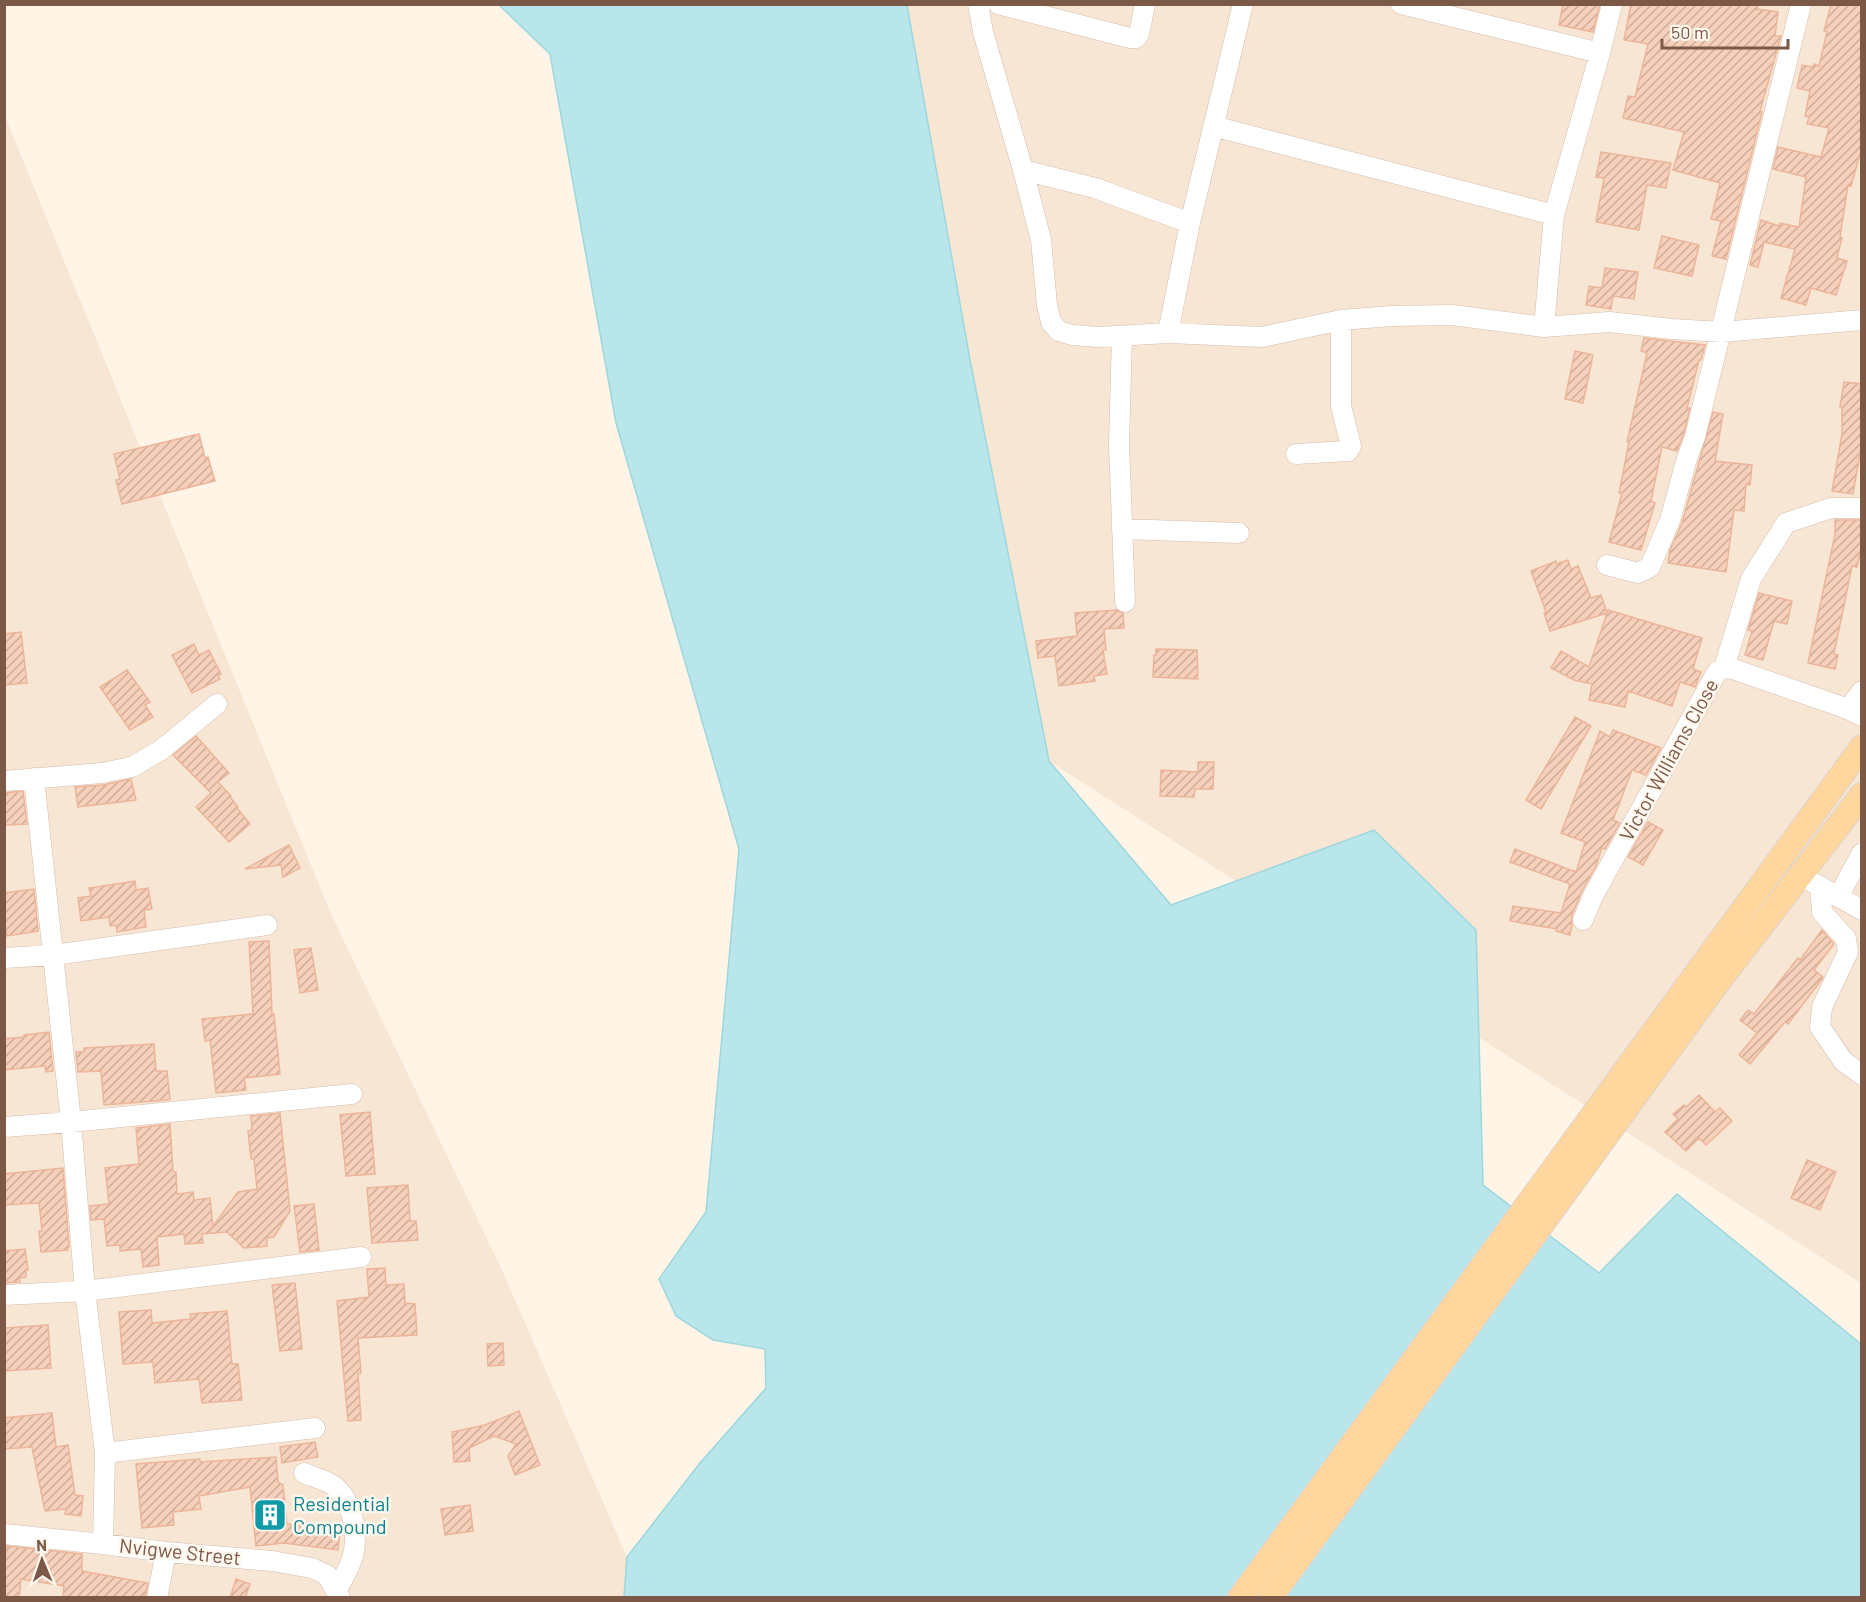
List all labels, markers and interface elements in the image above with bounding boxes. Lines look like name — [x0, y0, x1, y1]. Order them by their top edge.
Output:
scale bar — [1662, 12, 1788, 50]
text: 50 m — [1671, 21, 1709, 43]
street label: Victor Williams Close — [1614, 674, 1723, 845]
place label: Residential Compound — [293, 1491, 390, 1538]
building icon: Residential Compound — [252, 1497, 288, 1533]
north arrow — [12, 1530, 72, 1590]
street label: Nvigwe Street — [118, 1533, 242, 1569]
text: N — [36, 1535, 47, 1554]

